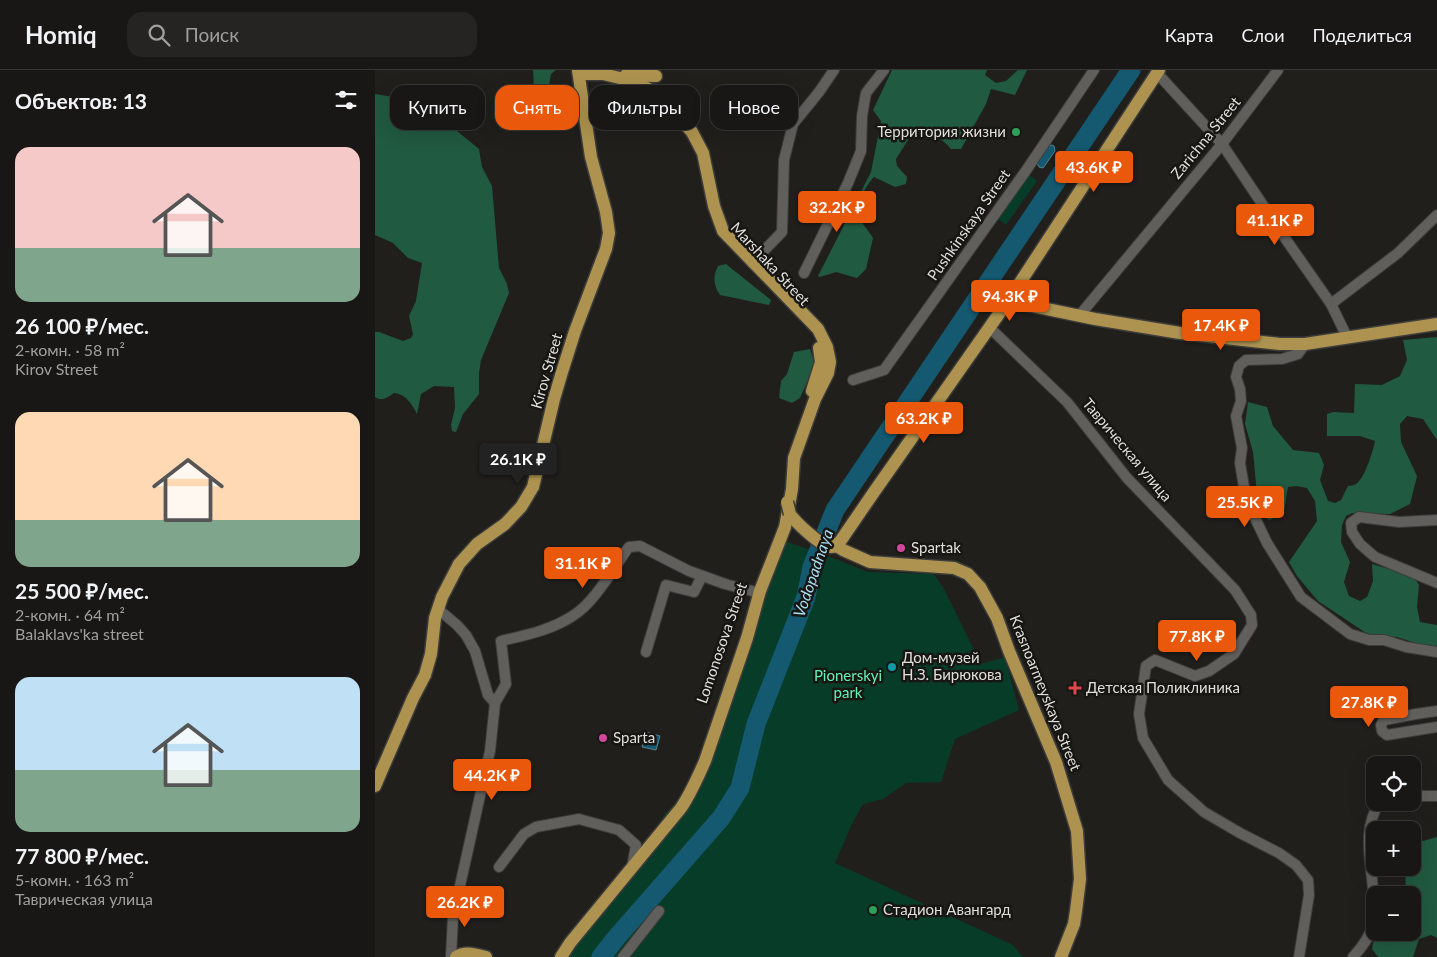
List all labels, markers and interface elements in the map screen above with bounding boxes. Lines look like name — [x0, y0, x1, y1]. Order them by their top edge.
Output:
search box — [127, 12, 477, 57]
text: Homiq — [25, 20, 97, 49]
icon: search — [145, 21, 173, 49]
text: Поиск — [185, 23, 239, 46]
text: Карта — [1165, 24, 1213, 46]
text: Слои — [1241, 24, 1285, 46]
text: Поделиться — [1313, 24, 1412, 46]
chip: Купить — [390, 85, 485, 130]
chip: Снять — [495, 85, 579, 130]
chip: Фильтры — [589, 85, 700, 130]
chip: Новое — [710, 85, 798, 130]
icon: filters — [332, 86, 360, 114]
text: Объектов: 13 — [15, 88, 147, 113]
street label: Zarichna Street — [1167, 92, 1244, 182]
place label: Территория жизни — [877, 122, 1006, 140]
marker: Территория жизни — [1010, 126, 1022, 138]
pin: 43.6K ₽ — [1048, 150, 1140, 193]
text: 43.6K ₽ — [1066, 157, 1122, 176]
street label: Pushkinskaya Street — [923, 165, 1014, 283]
icon: home — [143, 180, 233, 270]
pin: 32.2K ₽ — [791, 190, 883, 233]
text: 32.2K ₽ — [809, 197, 865, 216]
pin: 41.1K ₽ — [1229, 204, 1321, 246]
text: 41.1K ₽ — [1247, 210, 1303, 229]
street label: Marshaka Street — [728, 218, 814, 309]
pin: 94.3K ₽ — [964, 280, 1056, 322]
text: 94.3K ₽ — [982, 286, 1038, 305]
pin: 17.4K ₽ — [1175, 308, 1267, 351]
text: 26 100 ₽/мес. — [15, 313, 149, 338]
text: 17.4K ₽ — [1193, 315, 1249, 334]
street label: Kirov Street — [527, 330, 566, 411]
text: 2-комн. · 58 m² — [15, 340, 125, 359]
text: Kirov Street — [15, 359, 98, 378]
street label: Таврическая улица — [1079, 394, 1176, 505]
pin: 63.2K ₽ — [878, 402, 970, 444]
text: 63.2K ₽ — [896, 408, 952, 427]
pin: 26.1K ₽ — [472, 442, 564, 485]
icon: home — [143, 445, 233, 535]
text: 26.1K ₽ — [490, 449, 546, 468]
pin: 25.5K ₽ — [1199, 486, 1291, 528]
text: 25.5K ₽ — [1217, 492, 1273, 511]
water label: Vodopadnaya — [789, 527, 836, 619]
place label: Spartak — [911, 538, 961, 556]
marker: Spartak — [895, 542, 907, 554]
pin: 31.1K ₽ — [537, 546, 629, 589]
text: 31.1K ₽ — [555, 553, 611, 572]
text: 25 500 ₽/мес. — [15, 578, 149, 603]
street label: Lomonosova Street — [692, 579, 750, 705]
text: 2-комн. · 64 m² — [15, 605, 125, 624]
street label: Krasnoarmeyskaya Street — [1006, 612, 1086, 774]
pin: 77.8K ₽ — [1151, 620, 1243, 662]
text: Balaklavs'ka street — [15, 624, 144, 643]
text: 77.8K ₽ — [1169, 626, 1225, 645]
place label: Дом-музей Н.З. Бирюкова — [902, 648, 1002, 683]
marker: Дом-музей Н.З. Бирюкова — [886, 661, 898, 673]
park label: Pionerskyi park — [814, 666, 882, 701]
place label: Детская Поликлиника — [1086, 678, 1240, 696]
marker: Детская Поликлиника — [1068, 681, 1082, 695]
pin: 27.8K ₽ — [1323, 686, 1415, 728]
text: 27.8K ₽ — [1341, 692, 1397, 711]
icon: home — [143, 710, 233, 800]
place label: Sparta — [613, 728, 655, 746]
marker: Sparta — [597, 732, 609, 744]
map controls — [1366, 756, 1421, 941]
button: locate — [1366, 756, 1421, 811]
pin: 44.2K ₽ — [446, 758, 538, 801]
text: 44.2K ₽ — [464, 765, 520, 784]
button: + — [1366, 821, 1421, 876]
text: 77 800 ₽/мес. — [15, 843, 149, 868]
text: 5-комн. · 163 m² — [15, 870, 134, 889]
pin: 26.2K ₽ — [419, 886, 511, 928]
button: − — [1366, 886, 1421, 941]
text: Таврическая улица — [15, 889, 153, 908]
text: 26.2K ₽ — [437, 892, 493, 911]
place label: Стадион Авангард — [883, 900, 1011, 918]
marker: Стадион Авангард — [867, 904, 879, 916]

